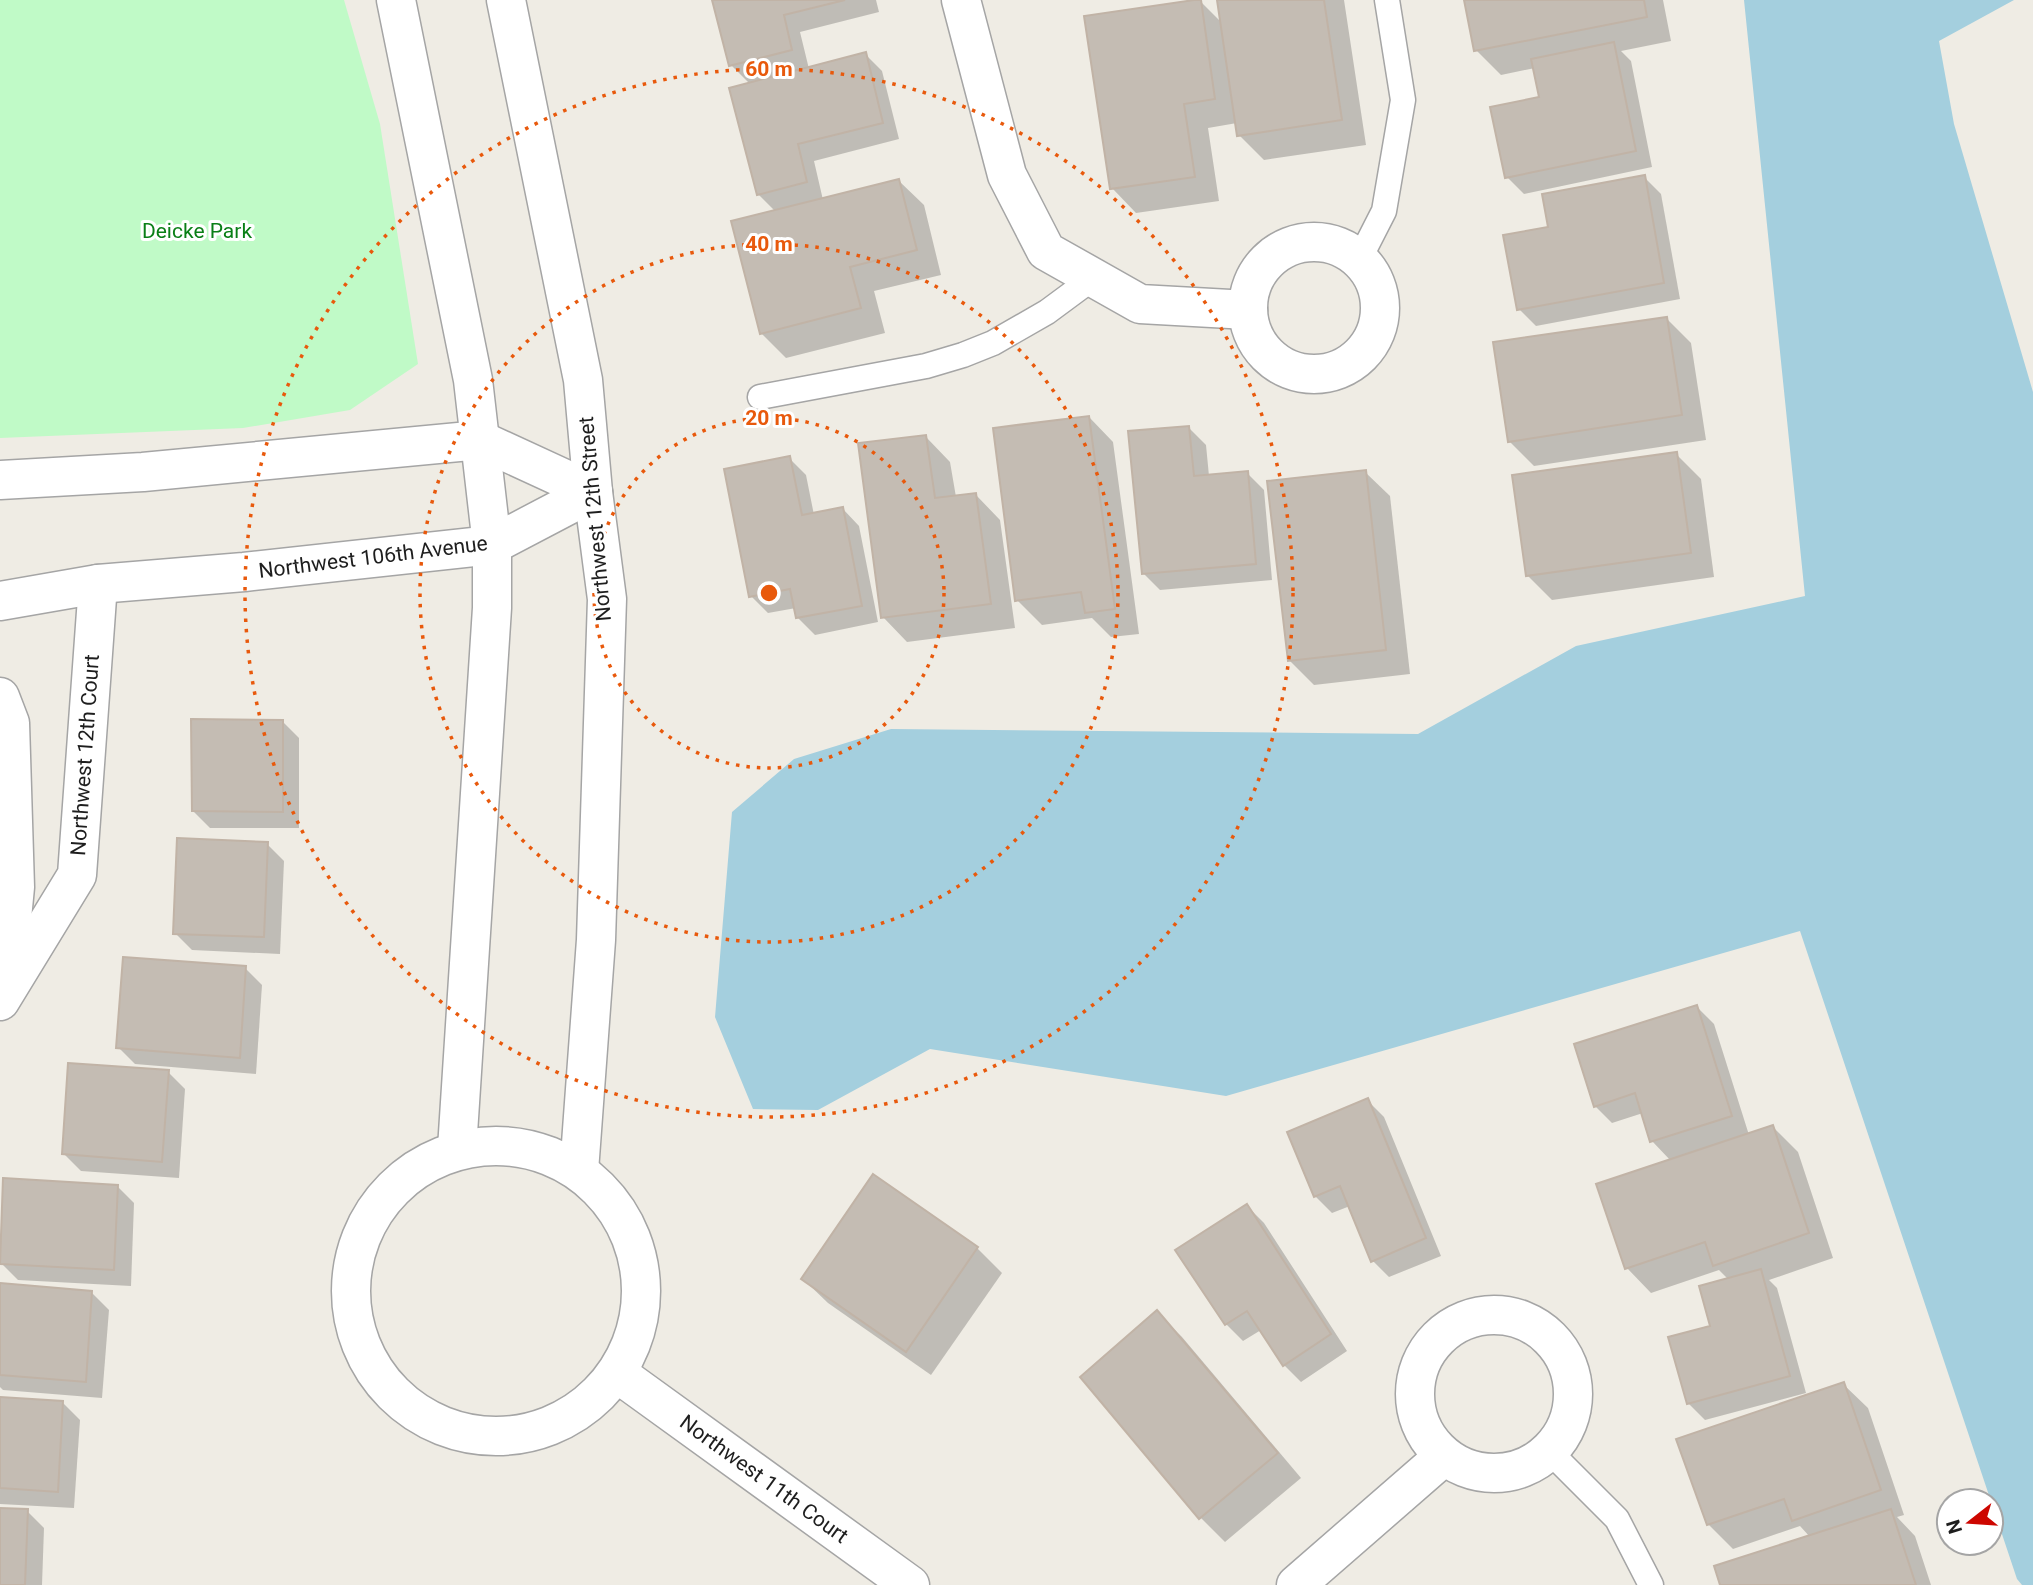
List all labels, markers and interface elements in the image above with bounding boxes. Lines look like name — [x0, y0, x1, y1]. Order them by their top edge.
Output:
text: 60 m — [745, 57, 793, 81]
park label: Deicke Park — [142, 219, 252, 243]
text: 40 m — [745, 232, 793, 256]
text: 20 m — [745, 406, 793, 430]
street label: Northwest 12th Street — [574, 415, 616, 622]
street label: Northwest 106th Avenue — [257, 531, 489, 583]
centre of rings — [757, 581, 781, 605]
street label: Northwest 12th Court — [66, 653, 104, 857]
street label: Northwest 11th Court — [675, 1410, 853, 1548]
north arrow — [1935, 1487, 2005, 1557]
text: N — [1941, 1517, 1967, 1537]

